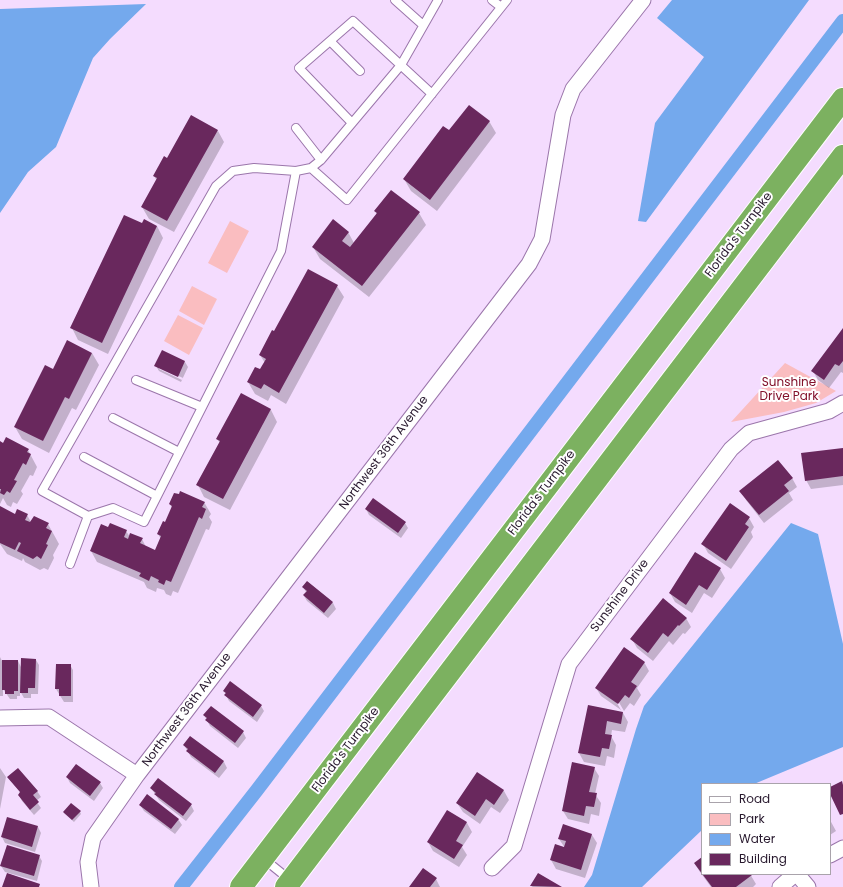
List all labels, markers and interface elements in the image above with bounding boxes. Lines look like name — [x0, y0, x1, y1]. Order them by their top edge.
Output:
street label: Florida's Turnpike — [702, 190, 776, 280]
park label: Sunshine Drive Park — [759, 376, 819, 404]
street label: Northwest 36th Avenue — [336, 393, 432, 513]
street label: Florida's Turnpike — [505, 448, 579, 538]
street label: Sunshine Drive — [588, 557, 652, 635]
street label: Northwest 36th Avenue — [139, 650, 235, 770]
street label: Florida's Turnpike — [309, 705, 383, 795]
legend — [701, 783, 831, 875]
text: Road — [739, 790, 770, 807]
text: Park — [739, 810, 765, 827]
text: Water — [739, 830, 775, 847]
text: Building — [739, 850, 787, 867]

